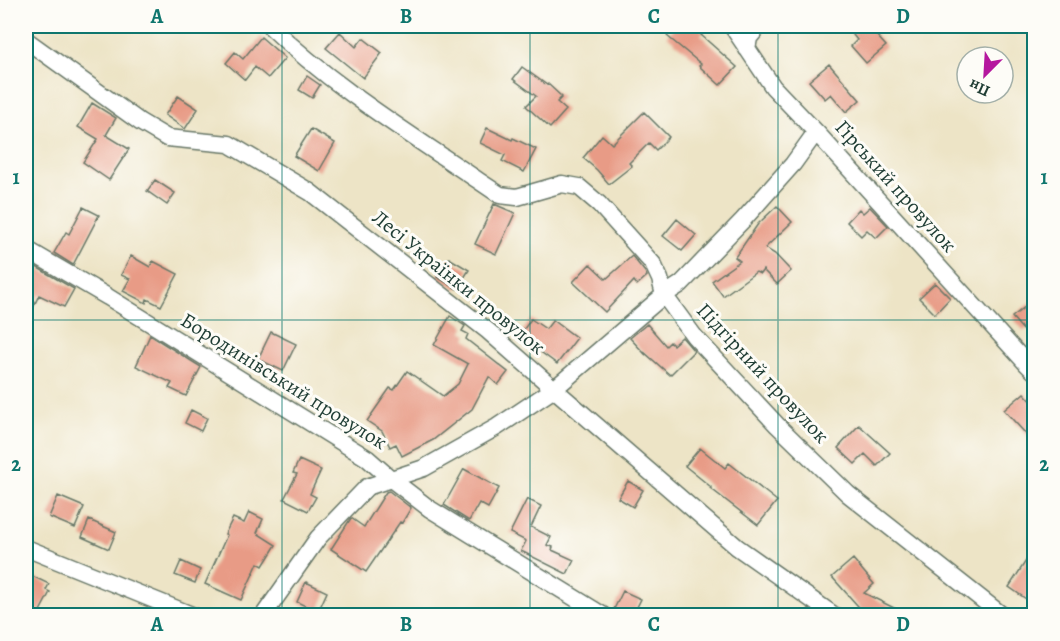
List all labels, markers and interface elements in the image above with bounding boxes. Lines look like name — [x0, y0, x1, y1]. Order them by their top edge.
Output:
text: A — [150, 3, 164, 30]
text: B — [400, 3, 412, 30]
text: C — [648, 3, 660, 30]
text: D — [896, 3, 910, 30]
north arrow — [955, 45, 1015, 105]
text: Пн — [965, 73, 993, 102]
street label: Гірський провулок — [829, 114, 963, 258]
text: 1 — [12, 164, 20, 191]
text: 1 — [1040, 164, 1048, 191]
street label: Лесі Українки провулок — [366, 203, 552, 361]
street label: Підгірний провулок — [690, 297, 836, 449]
street label: Бородинівський провулок — [175, 306, 393, 456]
text: 2 — [11, 451, 21, 478]
text: 2 — [1039, 451, 1049, 478]
text: A — [150, 611, 164, 638]
text: B — [400, 611, 412, 638]
text: C — [648, 611, 660, 638]
text: D — [896, 611, 910, 638]

